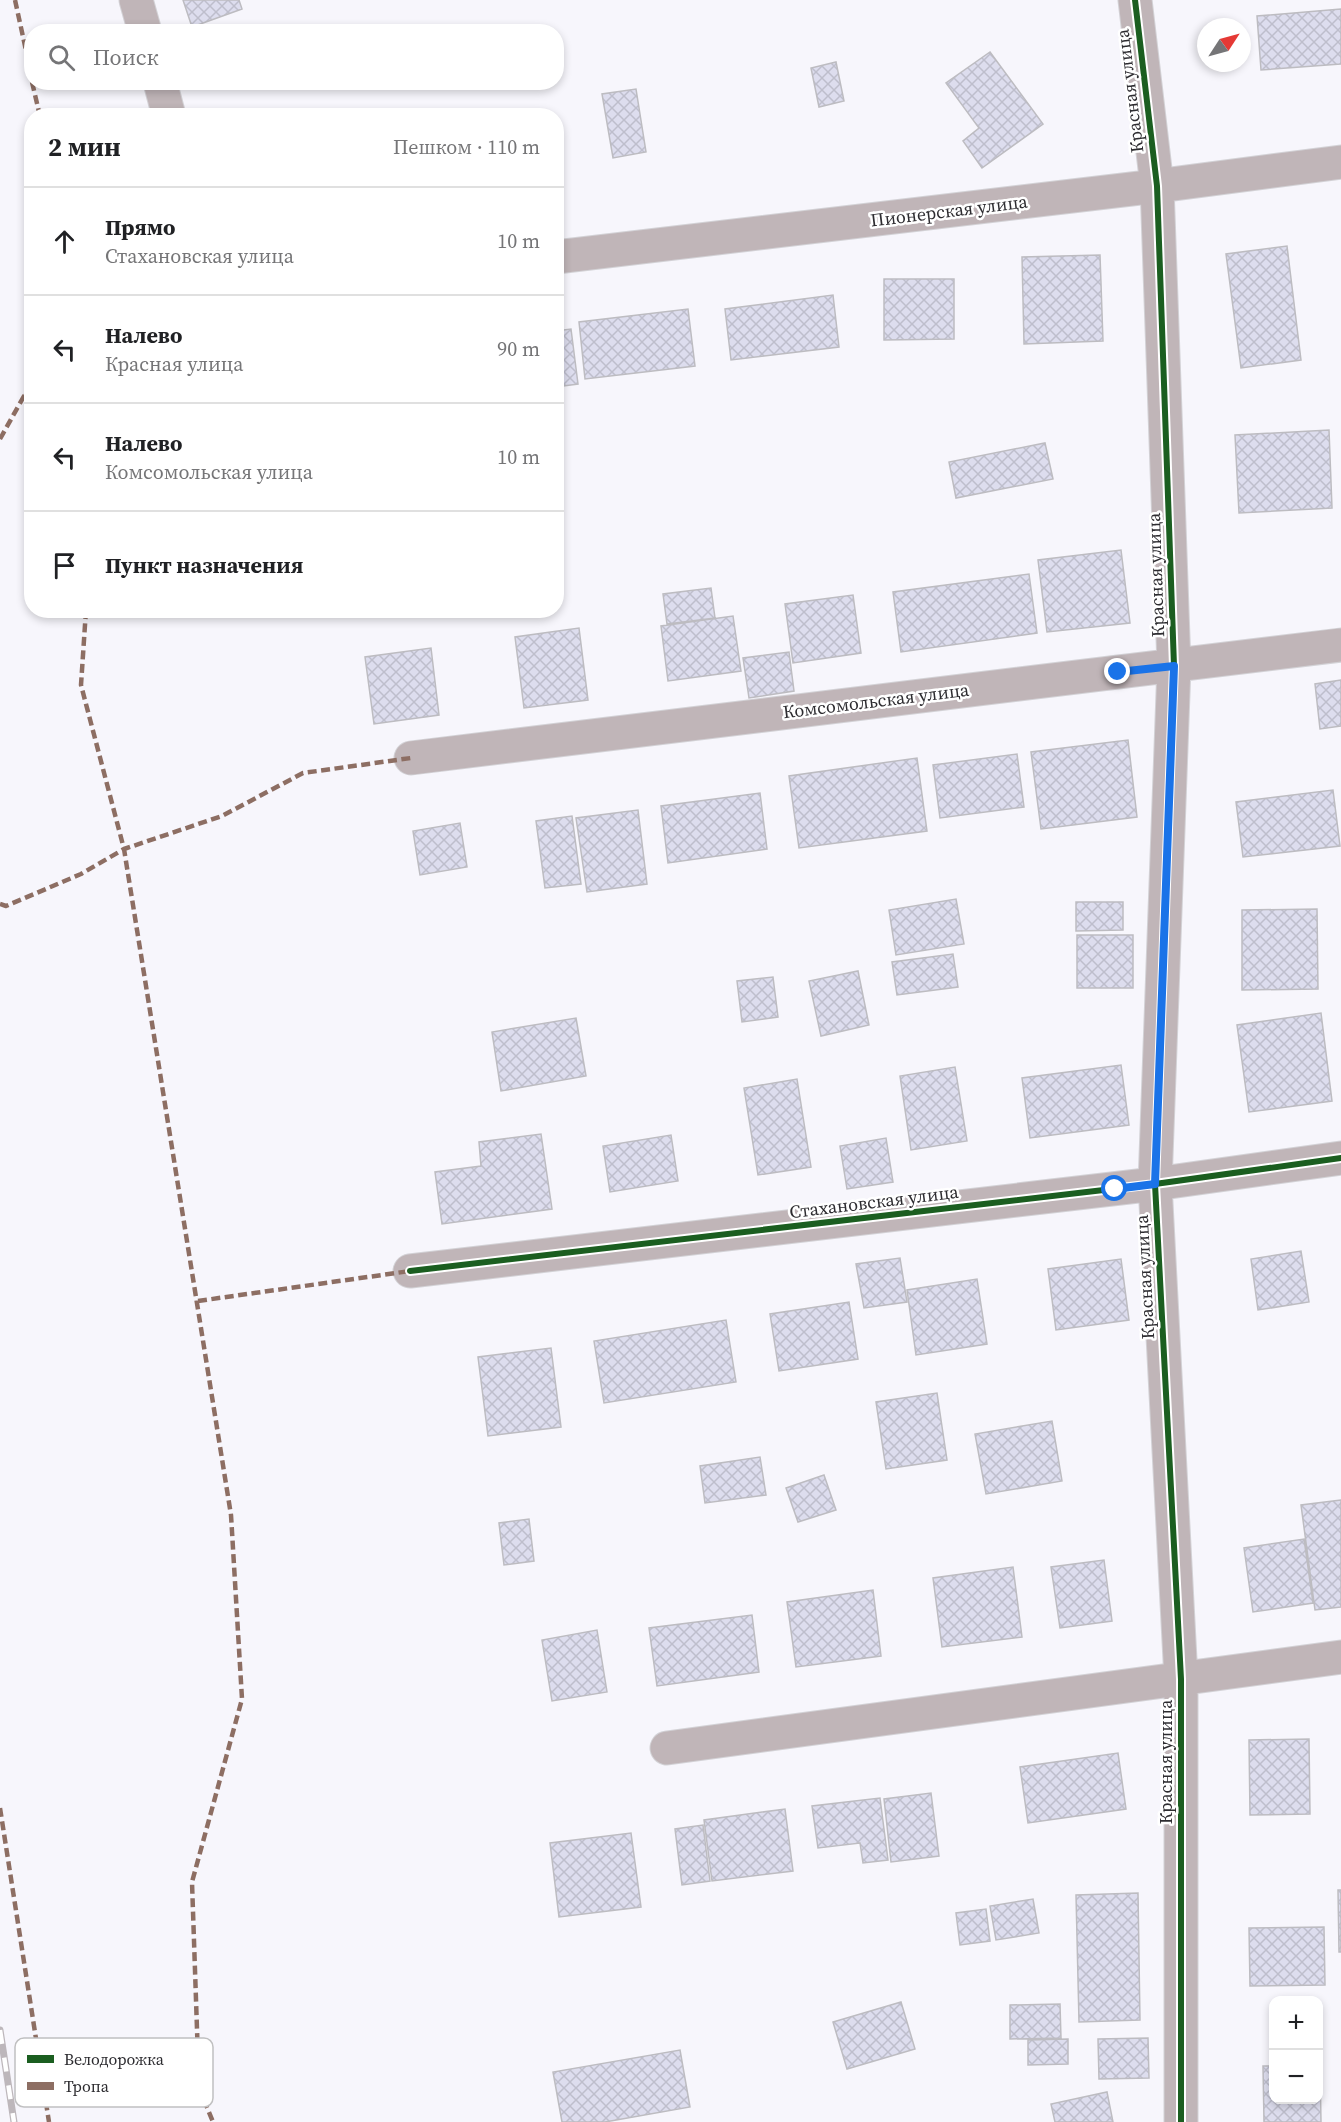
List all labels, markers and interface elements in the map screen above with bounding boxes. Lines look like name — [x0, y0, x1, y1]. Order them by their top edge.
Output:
north arrow — [1197, 18, 1251, 72]
search box — [24, 24, 564, 90]
street label: Красная улица — [1109, 27, 1150, 154]
icon: search — [45, 41, 78, 74]
text: Поиск — [93, 42, 159, 72]
text: 2 мин — [48, 129, 121, 165]
text: Пешком · 110 m — [393, 133, 540, 161]
street label: Пионерская улица — [869, 188, 1030, 233]
text: Прямо — [105, 212, 175, 242]
icon: ahead — [48, 225, 81, 258]
text: 10 m — [497, 227, 540, 255]
text: Стахановская улица — [105, 242, 294, 270]
text: Налево — [105, 320, 182, 350]
icon: left — [48, 333, 81, 366]
text: 90 m — [497, 335, 540, 363]
text: Красная улица — [105, 350, 243, 378]
text: Налево — [105, 428, 182, 458]
icon: left — [48, 441, 81, 474]
text: 10 m — [497, 443, 540, 471]
text: Комсомольская улица — [105, 458, 313, 486]
street label: Красная улица — [1141, 511, 1170, 638]
icon: arrive — [48, 549, 81, 582]
text: Пункт назначения — [105, 550, 303, 580]
route end — [1104, 658, 1130, 684]
street label: Комсомольская улица — [782, 677, 971, 724]
route start — [1101, 1175, 1127, 1201]
street label: Стахановская улица — [788, 1179, 961, 1224]
street label: Красная улица — [1129, 1213, 1160, 1340]
street label: Красная улица — [1153, 1699, 1178, 1824]
map controls — [1269, 1996, 1323, 2104]
button: + — [1269, 1996, 1323, 2050]
legend — [15, 2038, 213, 2107]
text: Велодорожка — [64, 2048, 165, 2070]
button: − — [1269, 2050, 1323, 2104]
text: Тропа — [64, 2075, 110, 2097]

